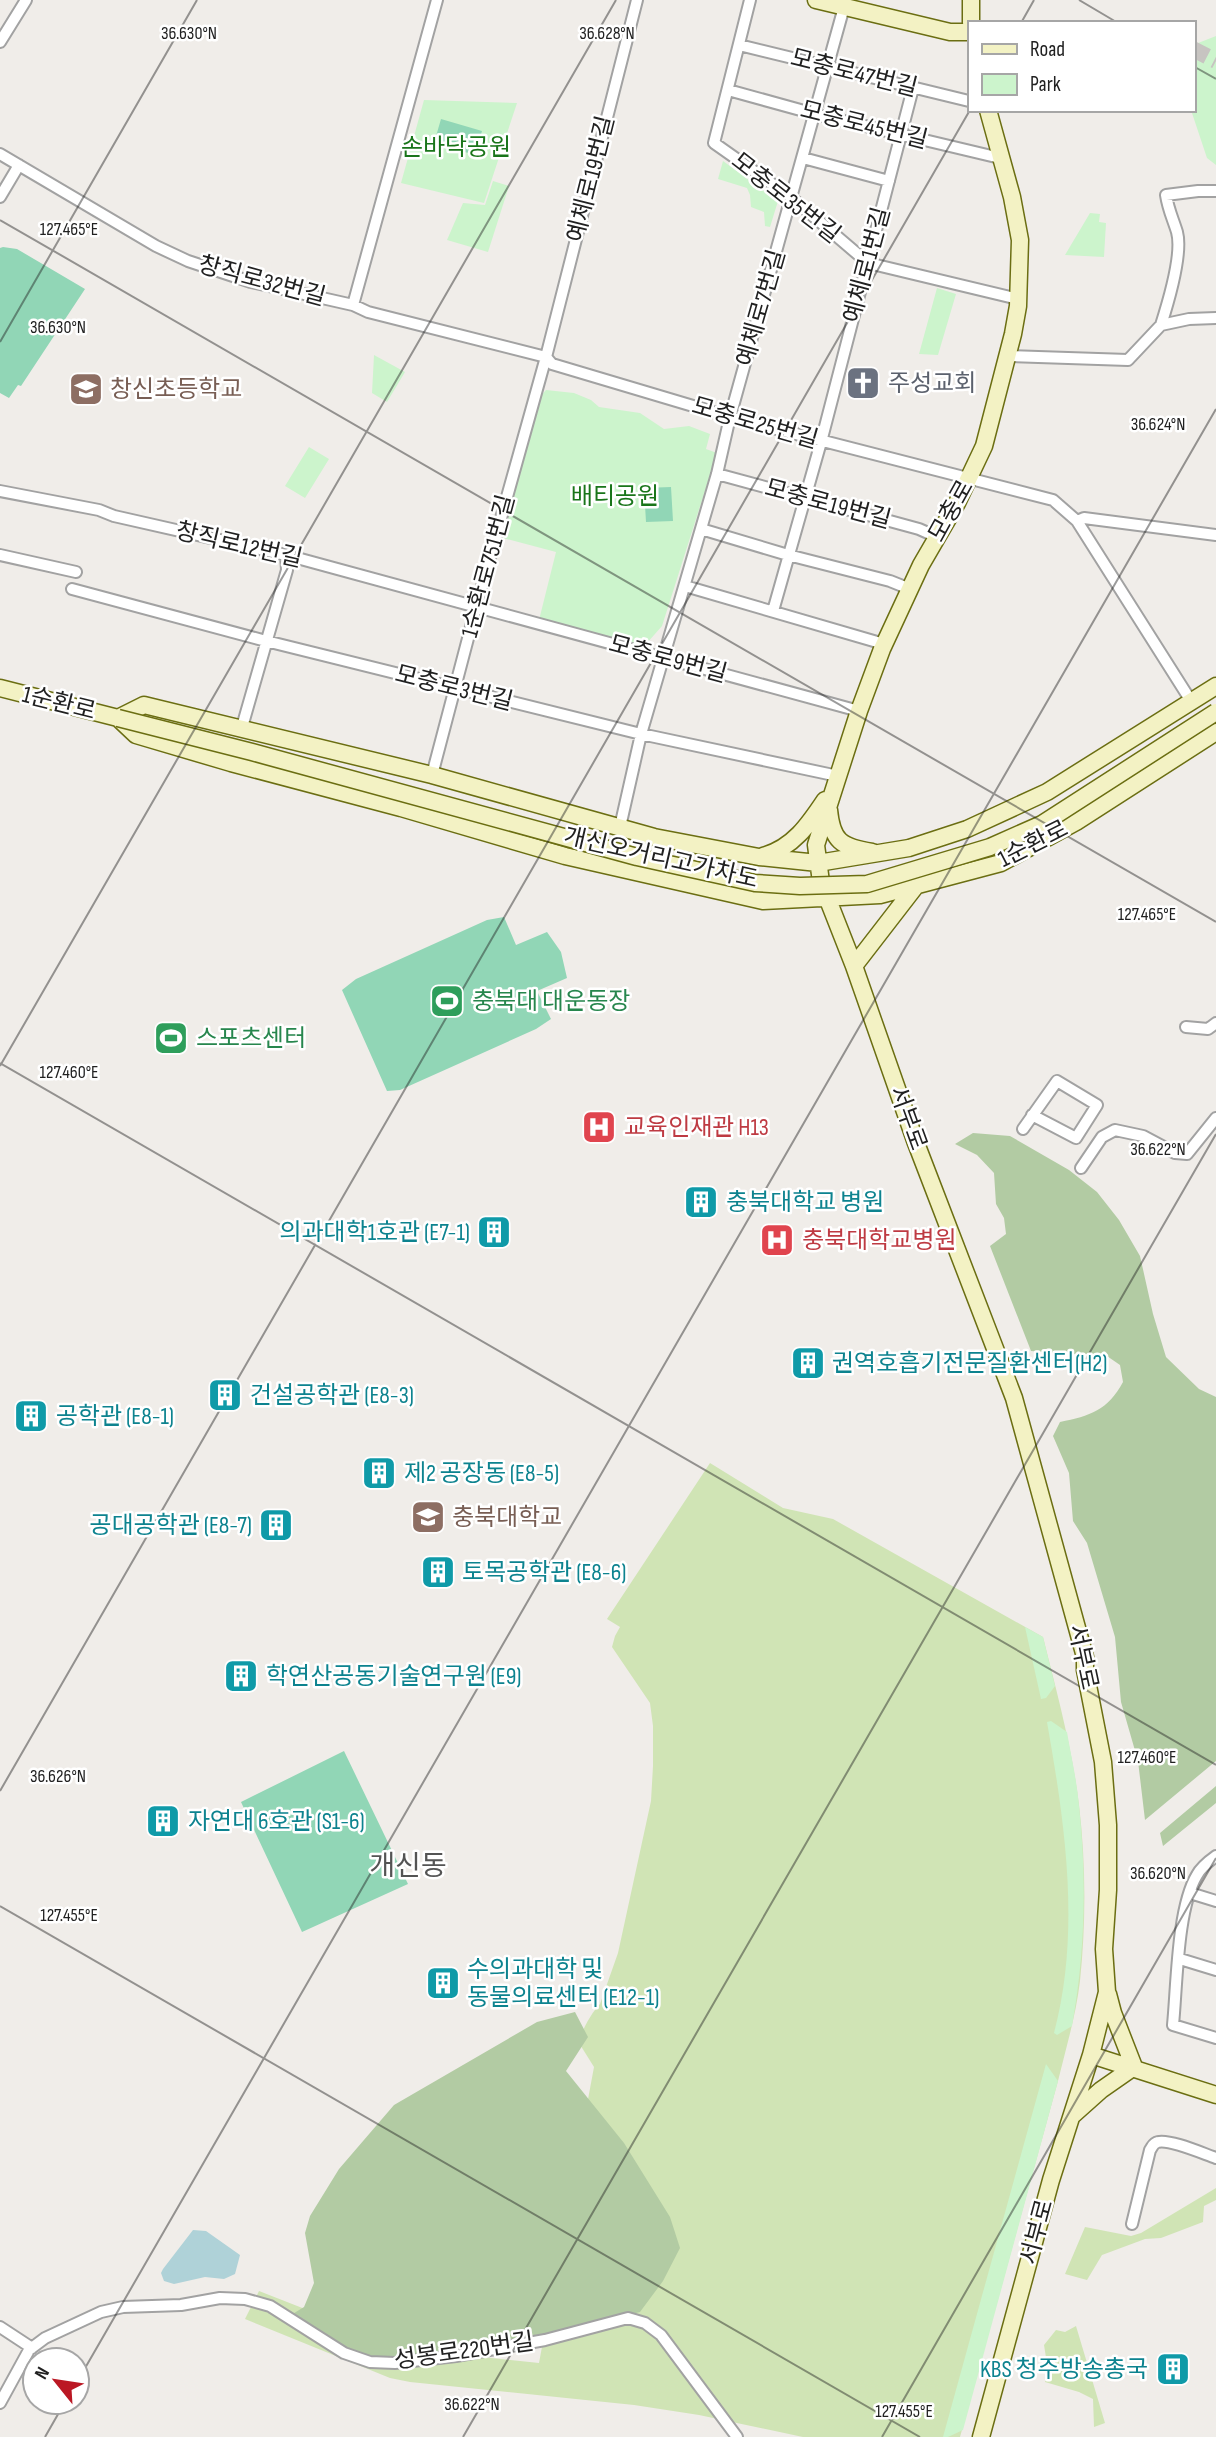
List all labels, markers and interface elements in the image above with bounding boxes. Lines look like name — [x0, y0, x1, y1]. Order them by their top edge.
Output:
legend — [968, 21, 1195, 112]
text: 36.630°N — [161, 23, 217, 44]
text: 36.628°N — [579, 23, 635, 44]
text: Road — [1030, 37, 1065, 62]
street label: 모충로47번길 — [787, 43, 921, 103]
text: Park — [1030, 72, 1061, 97]
street label: 모충로45번길 — [797, 95, 931, 155]
street label: 예체로19번길 — [561, 113, 621, 245]
park label: 손바닥공원 — [401, 133, 511, 162]
street label: 모충로35번길 — [726, 147, 846, 249]
street label: 예체로1번길 — [838, 204, 896, 326]
text: 127.465°E — [40, 219, 98, 240]
street label: 예체로7번길 — [731, 246, 791, 370]
street label: 창직로32번길 — [195, 250, 329, 312]
text: 36.630°N — [30, 317, 86, 338]
church icon: 주성교회 — [844, 364, 882, 402]
place label: 주성교회 — [888, 369, 976, 398]
school or university icon: 창신초등학교 — [67, 370, 105, 408]
place label: 창신초등학교 — [110, 375, 242, 404]
street label: 모충로25번길 — [689, 391, 821, 455]
text: 36.624°N — [1131, 414, 1185, 435]
street label: 모충로19번길 — [762, 473, 894, 535]
street label: 모충로 — [922, 475, 980, 547]
park label: 배티공원 — [571, 482, 659, 511]
street label: 1순환로751번길 — [455, 492, 521, 640]
street label: 창직로12번길 — [173, 516, 305, 574]
street label: 모충로9번길 — [606, 629, 730, 689]
street label: 모충로3번길 — [392, 659, 516, 717]
street label: 1순환로 — [19, 680, 99, 726]
street label: 1순환로 — [993, 814, 1073, 874]
street label: 개신오거리고가차도 — [561, 822, 761, 894]
text: 127.465°E — [1118, 904, 1176, 925]
sports icon: 충북대 대운동장 — [428, 982, 466, 1020]
place label: 충북대 대운동장 — [472, 987, 630, 1016]
sports icon: 스포츠센터 — [152, 1019, 190, 1057]
place label: 스포츠센터 — [196, 1024, 306, 1053]
text: 127.460°E — [39, 1062, 99, 1083]
street label: 서부로 — [883, 1082, 933, 1154]
hospital icon: 교육인재관 H13 — [580, 1108, 618, 1146]
place label: 교육인재관 H13 — [624, 1113, 769, 1142]
text: 36.622°N — [1130, 1139, 1186, 1160]
building icon: 충북대학교 병원 — [682, 1183, 720, 1221]
place label: 충북대학교 병원 — [726, 1188, 884, 1217]
building icon: 의과대학1호관 (E7-1) — [475, 1213, 513, 1251]
place label: 의과대학1호관 (E7-1) — [279, 1218, 470, 1247]
hospital icon: 충북대학교병원 — [758, 1221, 796, 1259]
place label: 충북대학교병원 — [802, 1226, 957, 1255]
building icon: 권역호흡기전문질환센터(H2) — [789, 1344, 827, 1382]
place label: 권역호흡기전문질환센터(H2) — [832, 1349, 1107, 1378]
building icon: 건설공학관 (E8-3) — [206, 1376, 244, 1414]
place label: 건설공학관 (E8-3) — [250, 1381, 414, 1410]
building icon: 공학관 (E8-1) — [12, 1397, 50, 1435]
place label: 공학관 (E8-1) — [56, 1402, 174, 1431]
building icon: 제2 공장동 (E8-5) — [360, 1454, 398, 1492]
place label: 제2 공장동 (E8-5) — [404, 1459, 559, 1488]
school or university icon: 충북대학교 — [409, 1498, 447, 1536]
place label: 충북대학교 — [452, 1503, 562, 1532]
building icon: 공대공학관 (E8-7) — [257, 1506, 295, 1544]
place label: 공대공학관 (E8-7) — [90, 1511, 252, 1540]
building icon: 토목공학관 (E8-6) — [419, 1553, 457, 1591]
place label: 토목공학관 (E8-6) — [462, 1558, 626, 1587]
street label: 서부로 — [1062, 1622, 1104, 1692]
building icon: 학연산공동기술연구원 (E9) — [222, 1657, 260, 1695]
place label: 학연산공동기술연구원 (E9) — [266, 1662, 522, 1691]
text: 127.460°E — [1117, 1747, 1177, 1768]
text: 36.626°N — [30, 1766, 86, 1787]
building icon: 자연대 6호관 (S1-6) — [144, 1802, 182, 1840]
place label: 자연대 6호관 (S1-6) — [188, 1807, 365, 1836]
district label: 개신동 — [369, 1850, 447, 1883]
text: 36.620°N — [1130, 1863, 1186, 1884]
text: 127.455°E — [40, 1905, 98, 1926]
place label: 수의과대학 및 동물의료센터 (E12-1) — [467, 1955, 659, 2012]
building icon: 수의과대학 및 동물의료센터 (E12-1) — [424, 1964, 462, 2002]
street label: 서부로 — [1014, 2196, 1060, 2268]
street label: 성봉로220번길 — [392, 2327, 536, 2375]
north arrow — [21, 2346, 91, 2416]
building icon: KBS 청주방송총국 — [1154, 2350, 1192, 2388]
place label: KBS 청주방송총국 — [980, 2355, 1148, 2384]
text: N — [30, 2363, 55, 2383]
text: 36.622°N — [444, 2394, 500, 2415]
text: 127.455°E — [875, 2401, 933, 2422]

